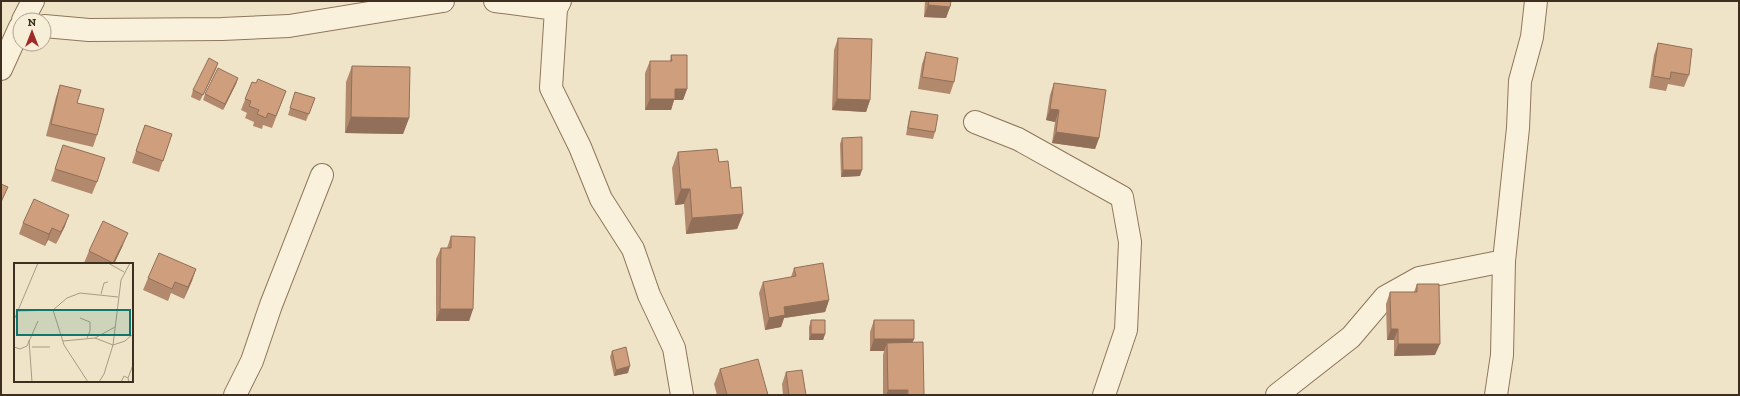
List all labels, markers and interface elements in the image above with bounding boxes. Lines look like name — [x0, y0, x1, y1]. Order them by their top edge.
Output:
north arrow — [12, 12, 52, 52]
text: N — [28, 16, 37, 29]
inset map — [14, 263, 133, 382]

